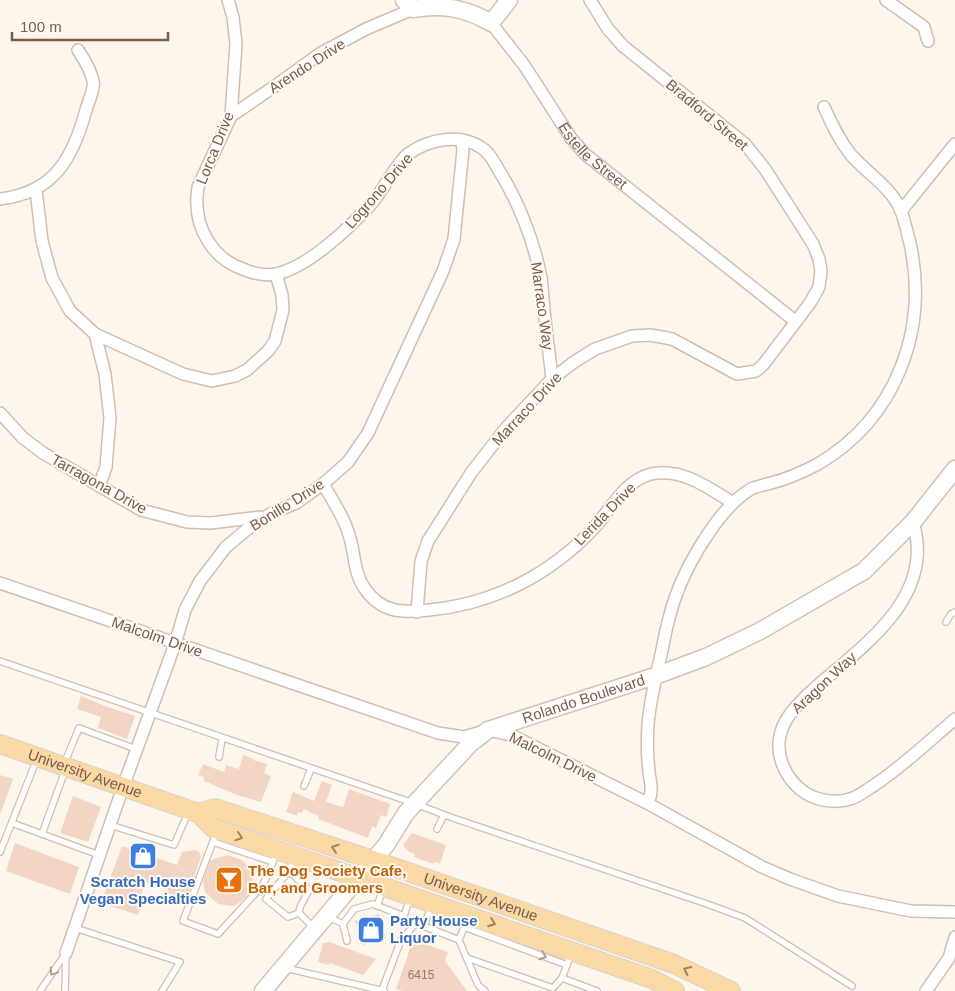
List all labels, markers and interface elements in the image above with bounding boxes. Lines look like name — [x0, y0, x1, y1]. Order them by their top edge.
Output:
scale bar — [12, 10, 169, 42]
text: 100 m — [20, 18, 62, 35]
street label: Arendo Drive — [265, 35, 348, 97]
street label: Bradford Street — [663, 75, 752, 154]
street label: Lorca Drive — [192, 109, 237, 187]
street label: Estelle Street — [555, 119, 631, 193]
street label: Logrono Drive — [341, 150, 416, 232]
street label: Marraco Way — [528, 261, 557, 351]
street label: Marraco Drive — [488, 368, 565, 449]
street label: Tarragona Drive — [48, 450, 150, 517]
street label: Bonillo Drive — [247, 475, 327, 534]
street label: Lerida Drive — [570, 479, 639, 549]
street label: Malcolm Drive — [109, 613, 205, 660]
street label: Aragon Way — [788, 648, 860, 717]
street label: Rolando Boulevard — [520, 671, 647, 726]
street label: Malcolm Drive — [507, 728, 600, 785]
street label: University Avenue — [26, 745, 145, 801]
one-way arrow — [235, 831, 243, 841]
shop icon: Scratch House Vegan Specialties — [128, 841, 158, 871]
one-way arrow — [331, 843, 340, 853]
place label: The Dog Society Cafe, Bar, and Groomers — [248, 862, 406, 896]
bar icon: The Dog Society Cafe, Bar, and Groomers — [214, 865, 244, 895]
street label: University Avenue — [421, 869, 540, 924]
place label: Scratch House Vegan Specialties — [80, 873, 206, 907]
place label: Party House Liquor — [390, 912, 478, 946]
shop icon: Party House Liquor — [356, 915, 386, 945]
one-way arrow — [488, 917, 496, 927]
one-way arrow — [538, 950, 547, 960]
one-way arrow — [683, 965, 692, 976]
one-way arrow — [50, 966, 59, 976]
house number: 6415 — [408, 968, 435, 982]

